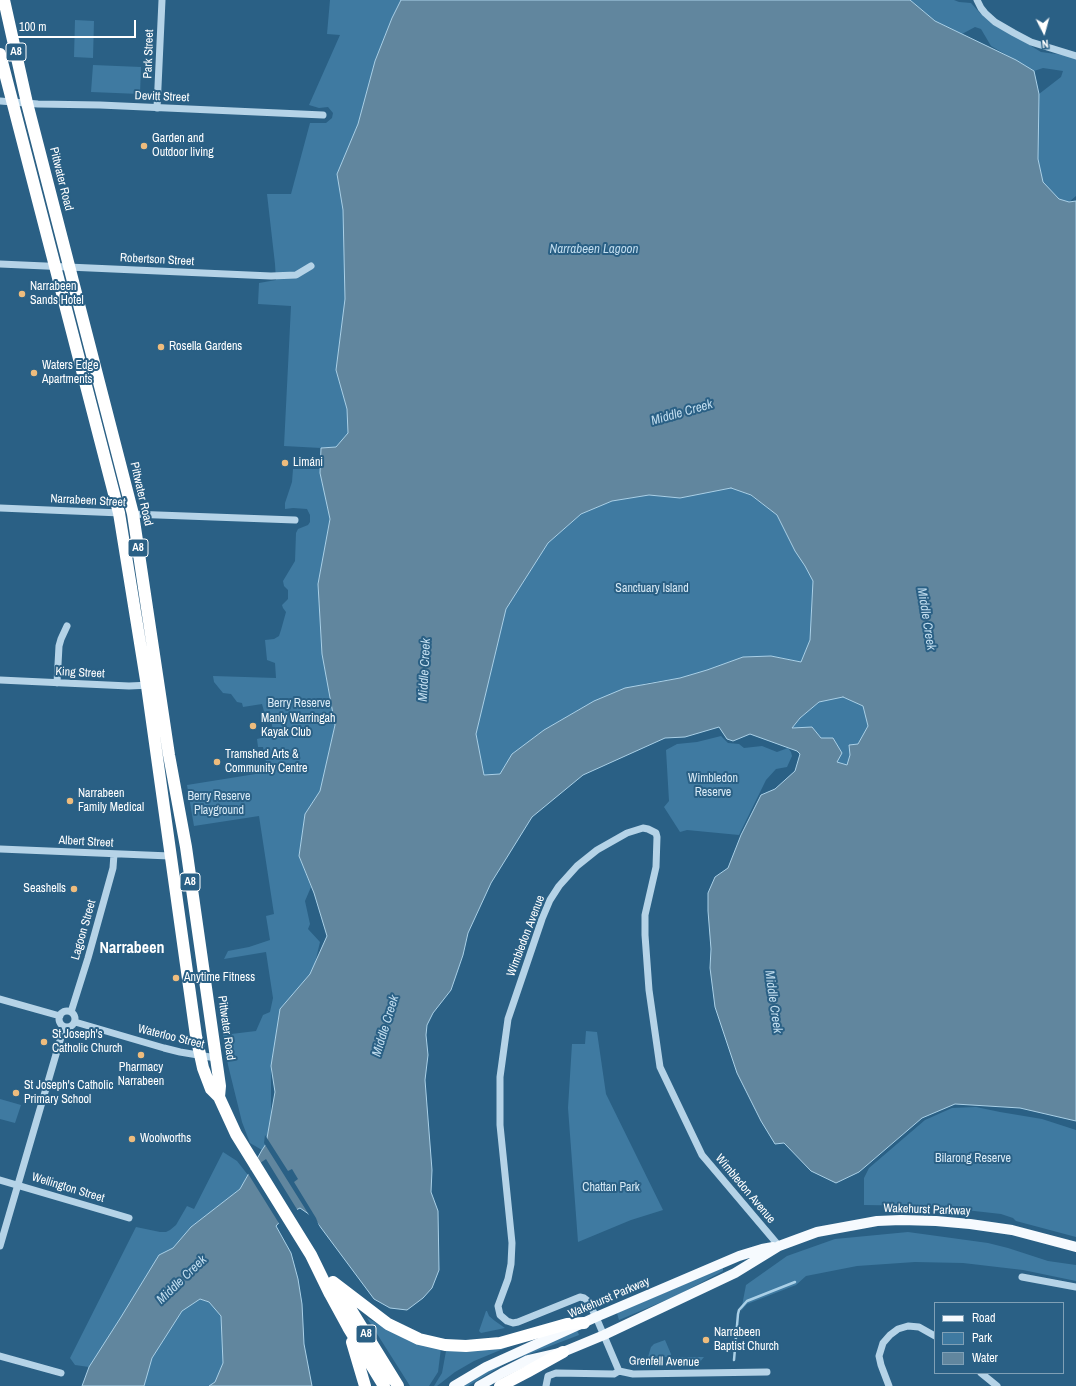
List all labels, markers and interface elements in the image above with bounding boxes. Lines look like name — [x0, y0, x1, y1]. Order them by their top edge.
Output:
scale bar — [14, 12, 138, 38]
north arrow — [1024, 12, 1064, 52]
text: 100 m — [19, 19, 46, 35]
street label: Park Street — [141, 29, 157, 79]
text: N — [1041, 37, 1049, 51]
road number: A8 — [6, 43, 26, 61]
street label: Devitt Street — [134, 89, 190, 105]
place label: Garden and Outdoor living — [152, 132, 214, 160]
marker: Garden and Outdoor living — [139, 141, 149, 151]
street label: Pittwater Road — [46, 146, 76, 212]
water label: Narrabeen Lagoon — [550, 242, 638, 258]
street label: Robertson Street — [119, 251, 195, 269]
place label: Narrabeen Sands Hotel — [30, 280, 84, 308]
marker: Narrabeen Sands Hotel — [17, 289, 27, 299]
place label: Rosella Gardens — [169, 340, 242, 354]
marker: Rosella Gardens — [156, 342, 166, 352]
place label: Waters Edge Apartments — [42, 359, 99, 387]
marker: Waters Edge Apartments — [29, 368, 39, 378]
water label: Middle Creek — [649, 397, 715, 429]
place label: Limáni — [293, 456, 323, 470]
marker: Limáni — [280, 458, 290, 468]
street label: Pittwater Road — [127, 461, 155, 527]
street label: Narrabeen Street — [50, 492, 126, 510]
road number: A8 — [128, 539, 148, 557]
park label: Sanctuary Island — [615, 582, 689, 596]
water label: Middle Creek — [913, 586, 939, 652]
water label: Middle Creek — [416, 638, 434, 702]
street label: King Street — [55, 665, 105, 681]
park label: Berry Reserve — [268, 697, 330, 711]
place label: Manly Warringah Kayak Club — [261, 712, 336, 740]
marker: Manly Warringah Kayak Club — [248, 721, 258, 731]
place label: Tramshed Arts & Community Centre — [225, 748, 308, 776]
marker: Tramshed Arts & Community Centre — [212, 757, 222, 767]
park label: Wimbledon Reserve — [688, 772, 738, 800]
place label: Narrabeen Family Medical — [78, 787, 144, 815]
park label: Berry Reserve Playground — [188, 790, 250, 818]
marker: Narrabeen Family Medical — [65, 796, 75, 806]
street label: Albert Street — [58, 833, 114, 851]
road number: A8 — [180, 873, 200, 891]
place label: Seashells — [23, 882, 66, 896]
marker: Seashells — [69, 884, 79, 894]
street label: Wimbledon Avenue — [504, 893, 548, 979]
street label: Lagoon Street — [69, 898, 99, 962]
district label: Narrabeen — [100, 939, 164, 959]
water label: Middle Creek — [761, 970, 785, 1034]
place label: Anytime Fitness — [184, 971, 255, 985]
marker: Anytime Fitness — [171, 973, 181, 983]
water label: Middle Creek — [369, 993, 403, 1059]
street label: Pittwater Road — [214, 995, 238, 1061]
street label: Waterloo Street — [136, 1022, 206, 1052]
place label: St Joseph's Catholic Church — [52, 1028, 123, 1056]
marker: St Joseph's Catholic Church — [39, 1037, 49, 1047]
marker: Pharmacy Narrabeen — [136, 1050, 146, 1060]
place label: Pharmacy Narrabeen — [118, 1061, 164, 1089]
place label: St Joseph's Catholic Primary School — [24, 1079, 113, 1107]
marker: St Joseph's Catholic Primary School — [11, 1088, 21, 1098]
place label: Woolworths — [140, 1132, 191, 1146]
marker: Woolworths — [127, 1134, 137, 1144]
street label: Wimbledon Avenue — [712, 1152, 778, 1226]
park label: Bilarong Reserve — [935, 1152, 1011, 1166]
street label: Wellington Street — [30, 1170, 106, 1206]
park label: Chattan Park — [582, 1181, 640, 1195]
street label: Wakehurst Parkway — [883, 1201, 971, 1219]
water label: Middle Creek — [154, 1252, 210, 1308]
street label: Wakehurst Parkway — [566, 1274, 652, 1322]
legend — [934, 1302, 1064, 1374]
text: Road — [972, 1310, 996, 1326]
road number: A8 — [356, 1325, 376, 1343]
place label: Narrabeen Baptist Church — [714, 1326, 779, 1354]
text: Park — [972, 1330, 992, 1346]
marker: Narrabeen Baptist Church — [701, 1335, 711, 1345]
text: Water — [972, 1350, 998, 1366]
street label: Grenfell Avenue — [629, 1354, 699, 1370]

